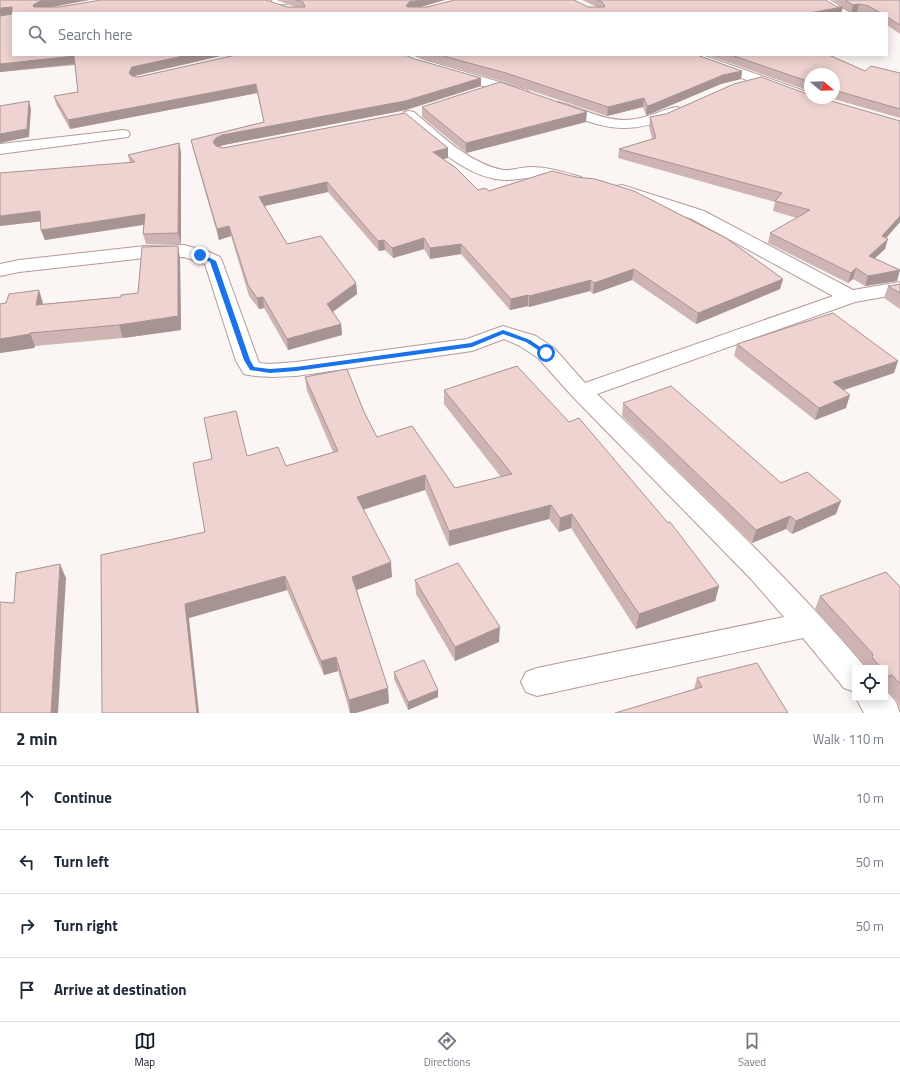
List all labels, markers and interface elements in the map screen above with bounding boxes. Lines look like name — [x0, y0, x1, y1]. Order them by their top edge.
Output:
search box — [12, 12, 888, 56]
icon: search — [26, 23, 48, 45]
text: Search here — [58, 23, 132, 46]
north arrow — [804, 68, 840, 104]
route end — [191, 246, 209, 264]
route start — [537, 344, 555, 362]
map controls — [852, 665, 888, 701]
button: locate — [852, 665, 888, 701]
text: 2 min — [16, 726, 57, 752]
text: Walk · 110 m — [813, 729, 884, 749]
text: Continue — [54, 786, 112, 809]
icon: ahead — [16, 787, 38, 809]
text: 10 m — [856, 788, 884, 808]
text: Turn left — [54, 850, 109, 873]
icon: left — [16, 851, 38, 873]
text: 50 m — [856, 852, 884, 872]
text: Turn right — [54, 914, 118, 937]
icon: right — [16, 915, 38, 937]
text: 50 m — [856, 916, 884, 936]
text: Arrive at destination — [54, 978, 187, 1001]
icon: arrive — [16, 979, 38, 1001]
tab: Map — [134, 1030, 156, 1070]
tab: Directions — [424, 1030, 470, 1070]
tab: Saved — [738, 1030, 766, 1070]

